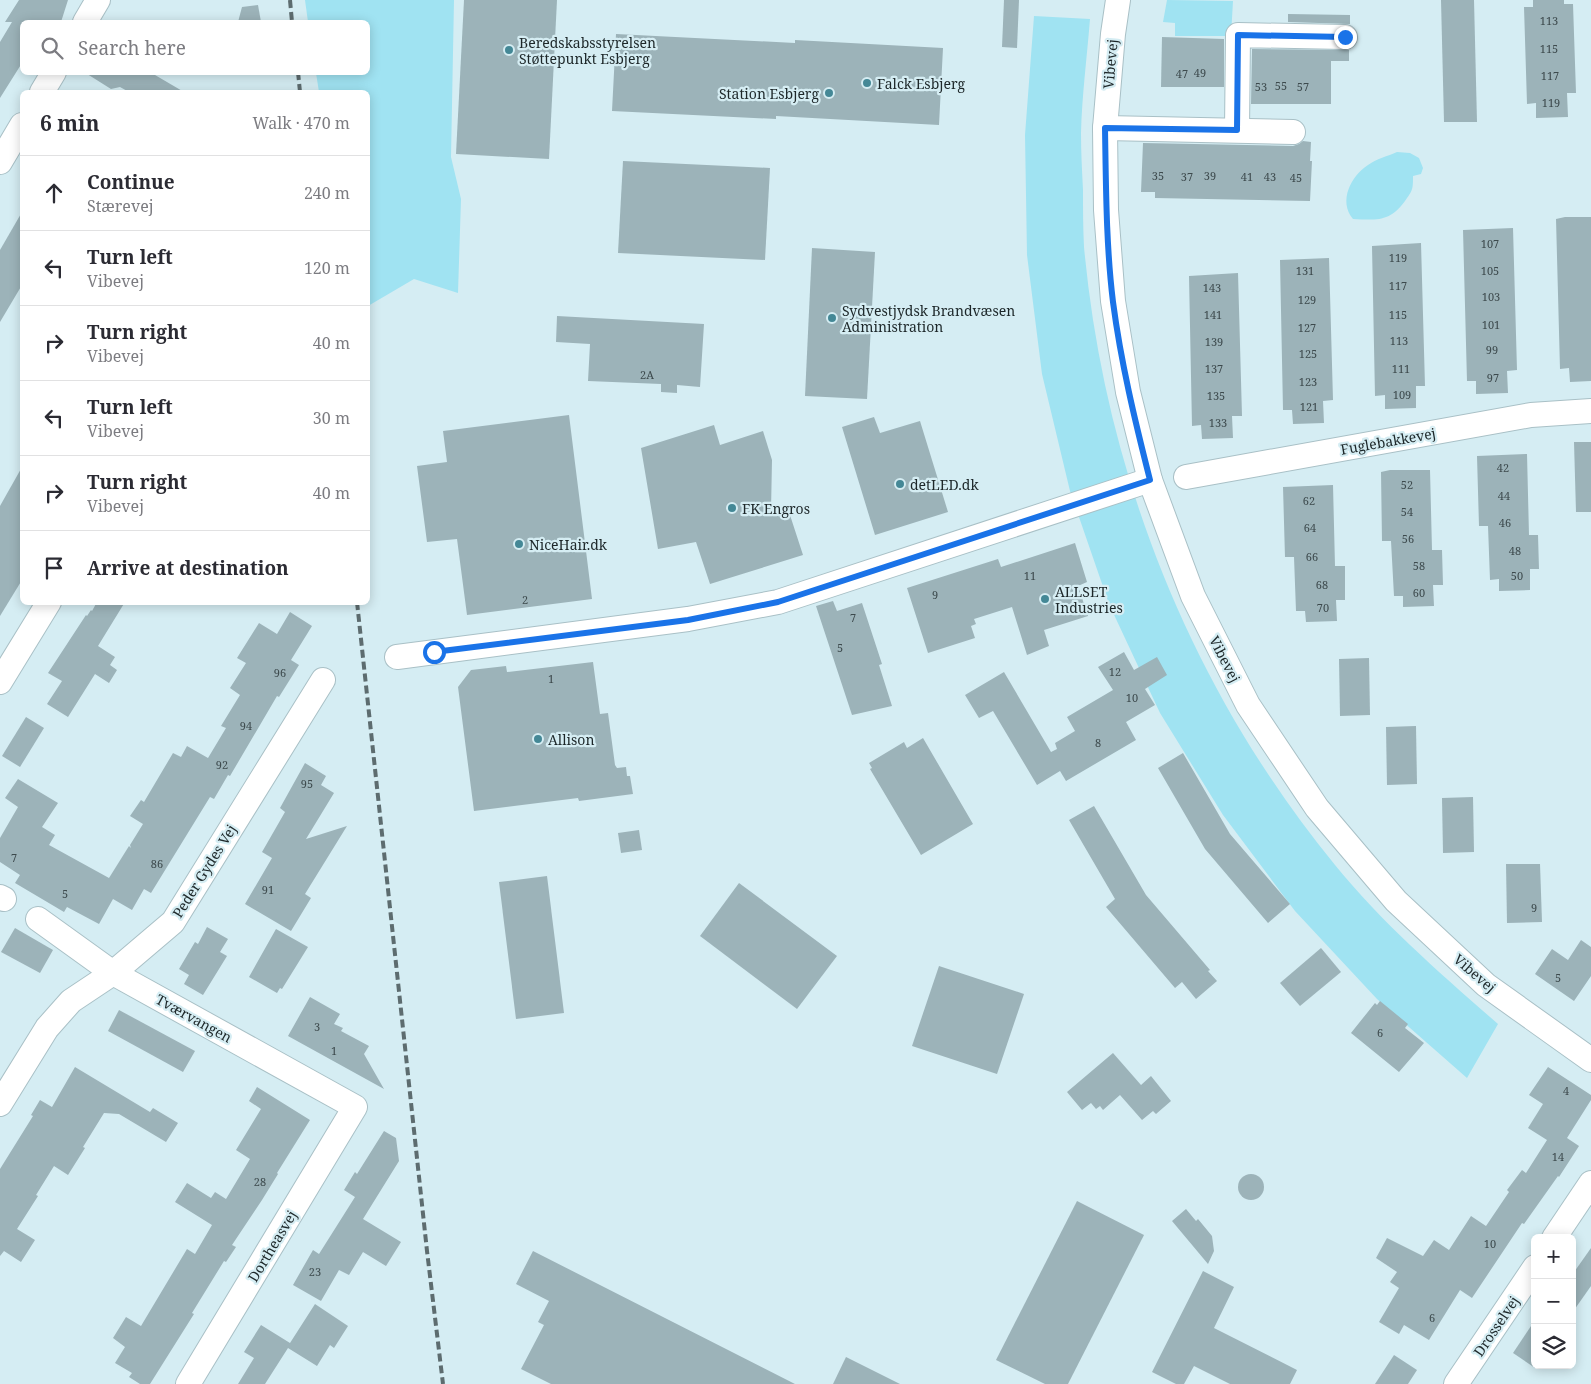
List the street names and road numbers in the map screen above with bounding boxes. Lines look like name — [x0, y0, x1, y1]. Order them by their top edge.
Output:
street label: Vibevej — [1098, 38, 1122, 90]
street label: Fuglebakkevej — [1339, 423, 1437, 459]
street label: Vibevej — [1205, 632, 1245, 686]
street label: Peder Gydes Vej — [168, 821, 240, 921]
street label: Vibevej — [1450, 949, 1500, 997]
street label: Tværvangen — [153, 989, 235, 1047]
street label: Dortheasvej — [243, 1207, 301, 1285]
street label: Drosselvej — [1469, 1292, 1523, 1360]

